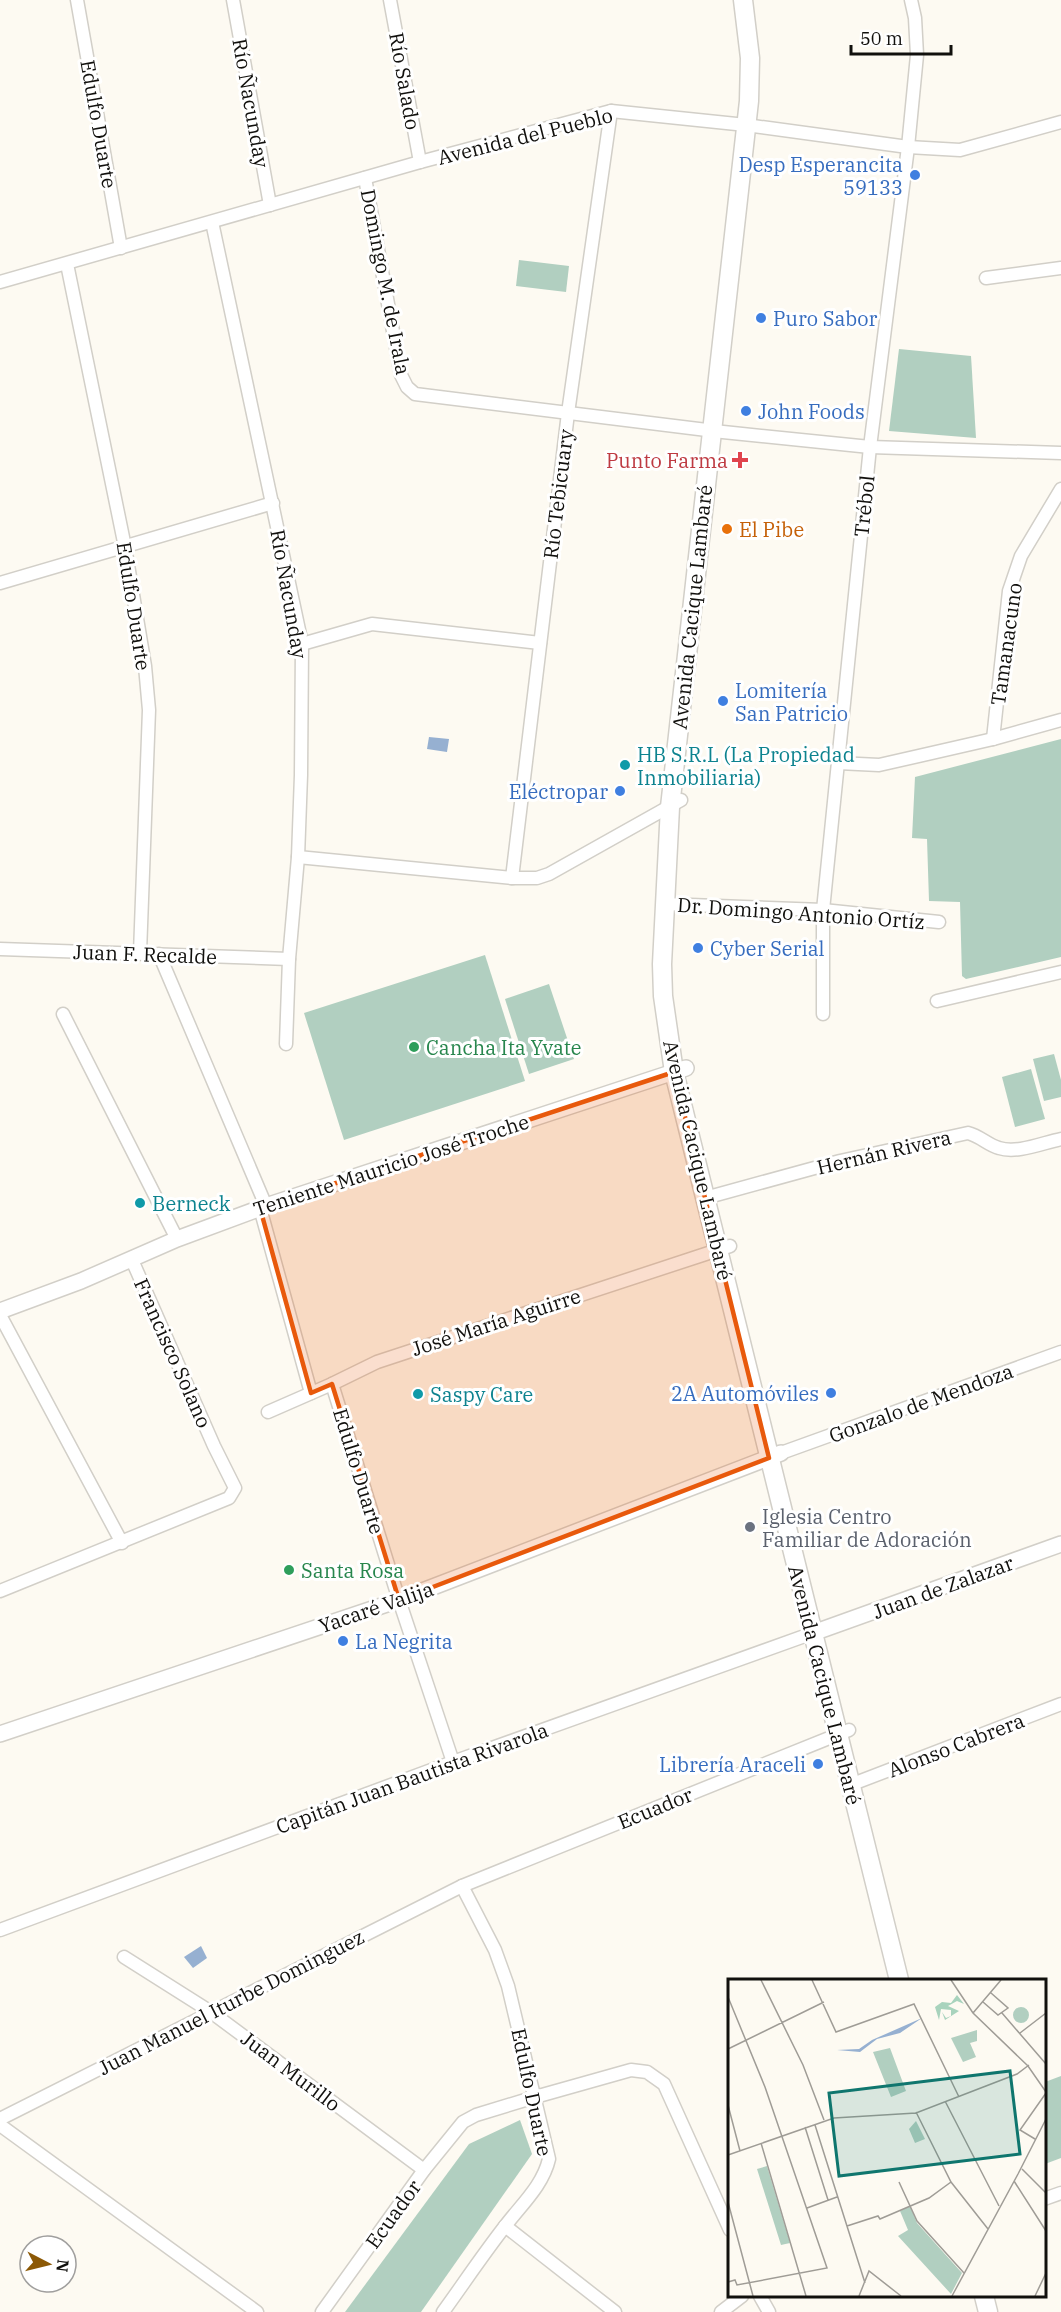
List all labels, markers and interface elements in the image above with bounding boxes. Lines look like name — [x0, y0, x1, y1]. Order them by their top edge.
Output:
scale bar — [851, 18, 952, 56]
text: 50 m — [860, 27, 903, 50]
street label: Río Salado — [383, 30, 427, 132]
street label: Río Ñacunday — [226, 36, 276, 170]
street label: Edulfo Duarte — [74, 58, 124, 190]
street label: Avenida del Pueblo — [435, 101, 615, 171]
place label: Desp Esperancita 59133 — [739, 151, 903, 201]
marker: Desp Esperancita 59133 — [908, 168, 922, 182]
street label: Domingo M. de Irala — [355, 187, 417, 377]
place label: Puro Sabor — [773, 305, 878, 332]
marker: Puro Sabor — [754, 311, 768, 325]
place label: John Foods — [758, 398, 865, 425]
marker: John Foods — [739, 404, 753, 418]
street label: Río Tebicuary — [537, 427, 579, 560]
place label: Punto Farma — [606, 447, 728, 474]
marker: Punto Farma — [733, 453, 747, 467]
street label: Trébol — [847, 474, 881, 538]
street label: Avenida Cacique Lambaré — [666, 483, 718, 731]
place label: El Pibe — [739, 516, 804, 543]
marker: El Pibe — [720, 522, 734, 536]
street label: Río Ñacunday — [264, 527, 314, 661]
street label: Edulfo Duarte — [110, 540, 158, 672]
street label: Tamanacuno — [984, 581, 1028, 707]
place label: Lomitería San Patricio — [735, 677, 848, 727]
marker: Lomitería San Patricio — [716, 694, 730, 708]
place label: HB S.R.L (La Propiedad Inmobiliaria) — [637, 741, 855, 791]
marker: HB S.R.L (La Propiedad Inmobiliaria) — [618, 758, 632, 772]
place label: Eléctropar — [509, 778, 608, 805]
marker: Eléctropar — [613, 784, 627, 798]
street label: Dr. Domingo Antonio Ortíz — [676, 891, 926, 935]
place label: Cyber Serial — [710, 935, 825, 962]
street label: Juan F. Recalde — [72, 938, 218, 970]
marker: Cyber Serial — [691, 941, 705, 955]
place label: Cancha Ita Yvate — [426, 1034, 581, 1061]
street label: Avenida Cacique Lambaré — [657, 1037, 739, 1283]
marker: Cancha Ita Yvate — [407, 1040, 421, 1054]
street label: Teniente Mauricio José Troche — [250, 1108, 532, 1222]
street label: Hernán Rivera — [814, 1123, 954, 1181]
place label: Berneck — [152, 1190, 231, 1217]
marker: Berneck — [133, 1196, 147, 1210]
street label: Francisco Solano — [128, 1274, 218, 1432]
street label: José María Aguirre — [408, 1282, 584, 1362]
street label: Gonzalo de Mendoza — [825, 1357, 1017, 1449]
place label: 2A Automóviles — [671, 1380, 819, 1407]
place label: Saspy Care — [430, 1381, 533, 1408]
marker: 2A Automóviles — [824, 1386, 838, 1400]
marker: Saspy Care — [411, 1387, 425, 1401]
street label: Edulfo Duarte — [327, 1405, 391, 1537]
place label: Iglesia Centro Familiar de Adoración — [762, 1503, 972, 1553]
marker: Iglesia Centro Familiar de Adoración — [743, 1520, 757, 1534]
street label: Juan de Zalazar — [869, 1549, 1017, 1625]
place label: Santa Rosa — [301, 1557, 404, 1584]
marker: Santa Rosa — [282, 1563, 296, 1577]
street label: Avenida Cacique Lambaré — [782, 1563, 868, 1807]
street label: Yacaré Valija — [315, 1575, 437, 1639]
place label: La Negrita — [355, 1628, 453, 1655]
marker: La Negrita — [336, 1634, 350, 1648]
street label: Alonso Cabrera — [884, 1707, 1028, 1783]
street label: Capitán Juan Bautista Rivarola — [272, 1716, 552, 1840]
place label: Librería Araceli — [659, 1751, 806, 1778]
marker: Librería Araceli — [811, 1757, 825, 1771]
street label: Ecuador — [614, 1781, 697, 1835]
street label: Juan Manuel Iturbe Dominguez — [93, 1923, 369, 2081]
inset map — [728, 1979, 1046, 2297]
street label: Juan Murillo — [236, 2025, 346, 2117]
street label: Edulfo Duarte — [505, 2026, 559, 2158]
street label: Ecuador — [359, 2174, 427, 2254]
north arrow — [18, 2234, 78, 2294]
text: N — [52, 2258, 74, 2273]

